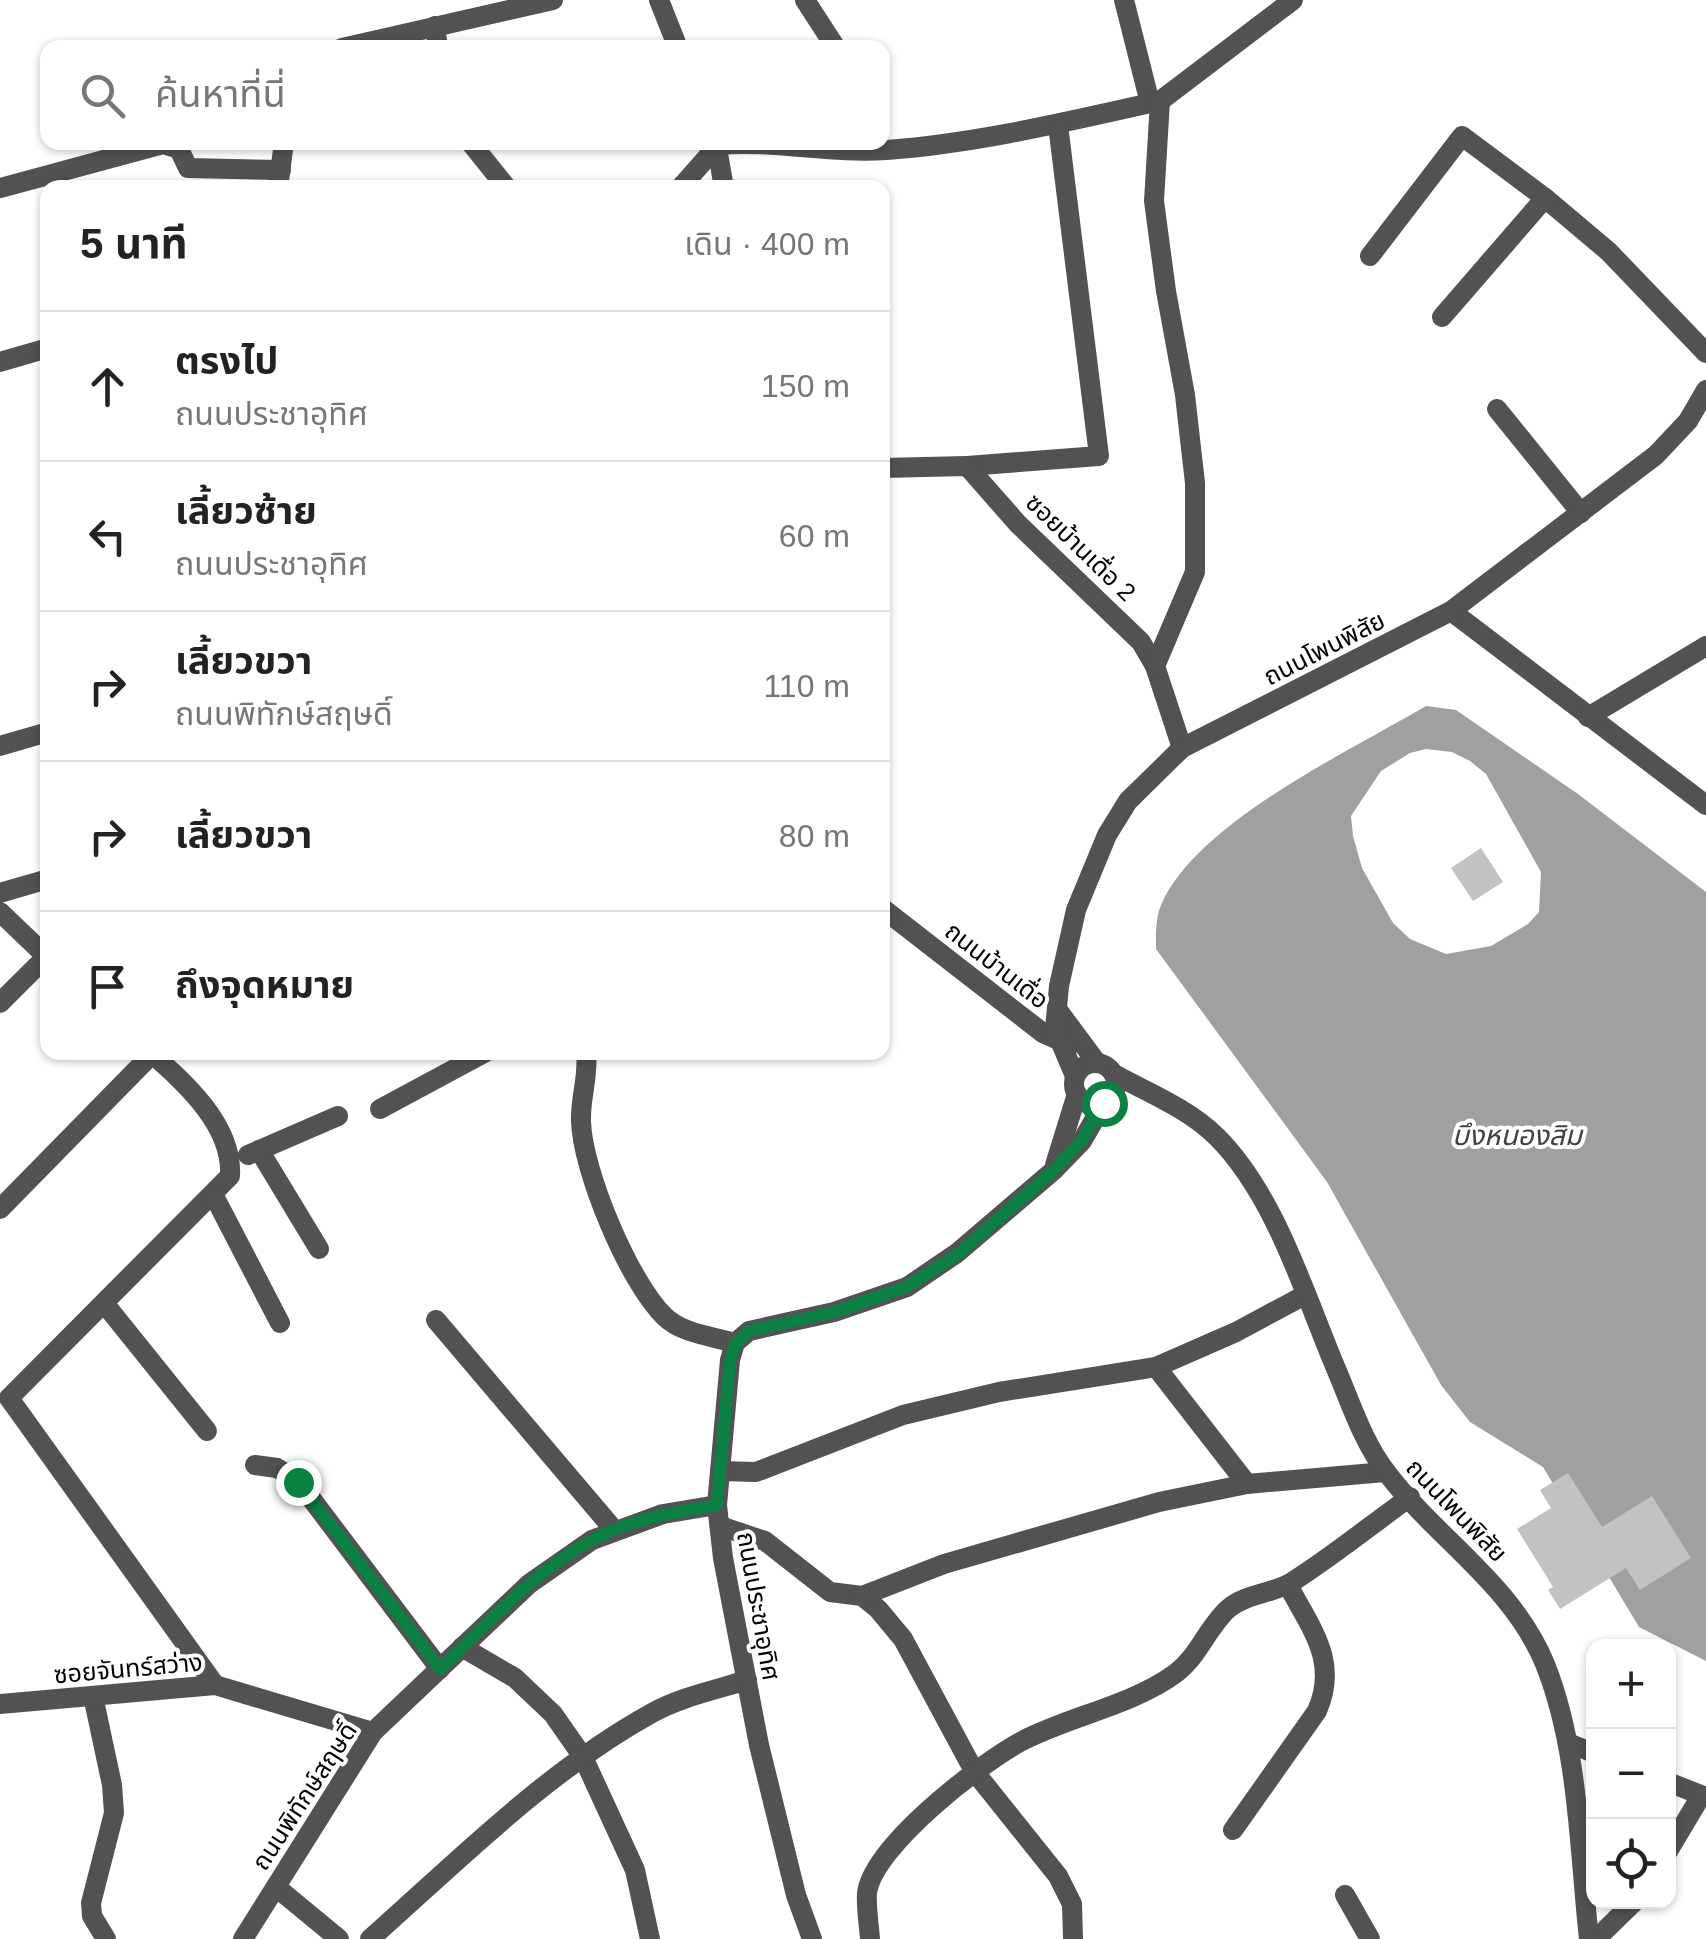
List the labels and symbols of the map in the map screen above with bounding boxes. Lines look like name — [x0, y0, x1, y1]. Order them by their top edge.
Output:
street label: ซอยบ้านเดื่อ 2 — [1020, 486, 1144, 606]
street label: ถนนโพนพิสัย — [1259, 606, 1389, 690]
street label: ถนนบ้านเดื่อ — [940, 914, 1056, 1014]
route start — [1082, 1081, 1128, 1127]
water label: บึงหนองสิม — [1452, 1120, 1584, 1151]
street label: ถนนโพนพิสัย — [1401, 1453, 1513, 1567]
route end — [276, 1460, 322, 1506]
street label: ถนนประชาอุทิศ — [730, 1529, 786, 1683]
street label: ซอยจันทร์สว่าง — [52, 1648, 204, 1688]
street label: ถนนพิทักษ์สฤษดิ์ — [246, 1717, 362, 1875]

